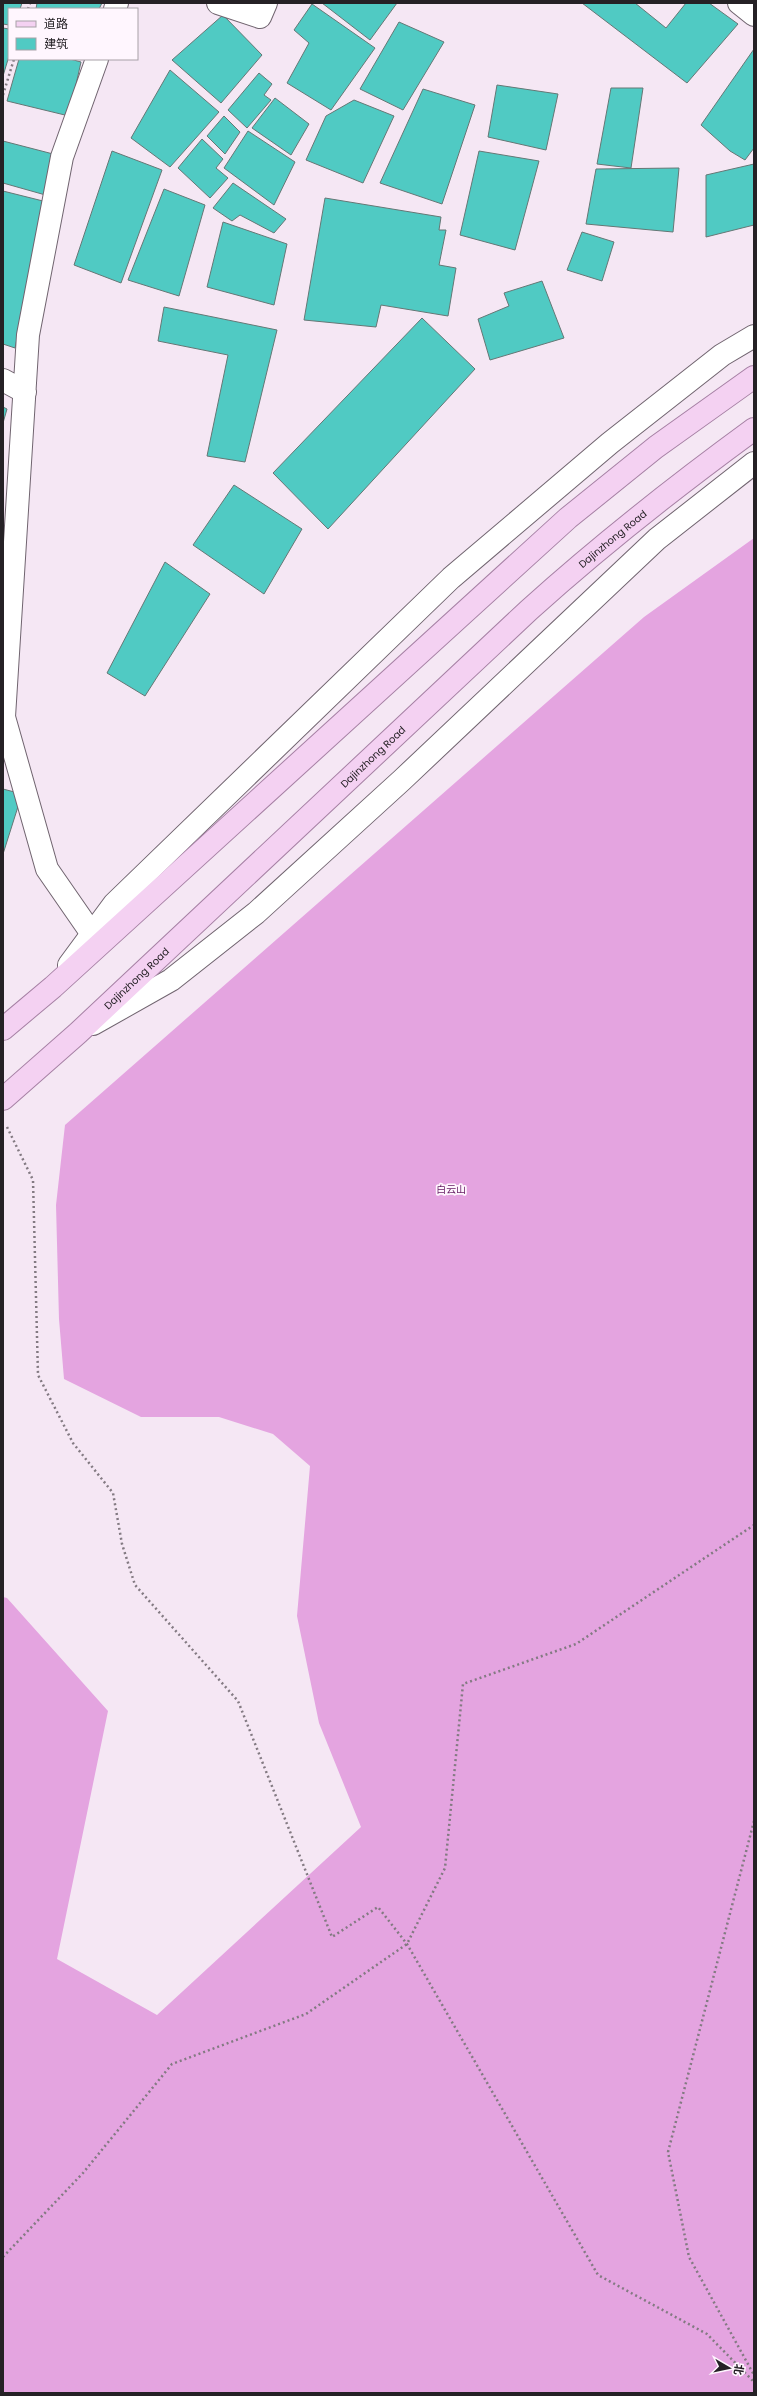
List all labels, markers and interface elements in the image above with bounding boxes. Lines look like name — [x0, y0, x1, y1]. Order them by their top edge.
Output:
legend — [8, 8, 138, 60]
text: 道路 — [44, 15, 68, 32]
text: 建筑 — [44, 35, 68, 52]
street label: Dajinzhong Road — [575, 506, 650, 571]
street label: Dajinzhong Road — [337, 722, 409, 791]
street label: Dajinzhong Road — [100, 944, 172, 1013]
park label: 白云山 — [436, 1182, 466, 1197]
north arrow — [709, 2348, 749, 2388]
text: 北 — [730, 2363, 748, 2376]

